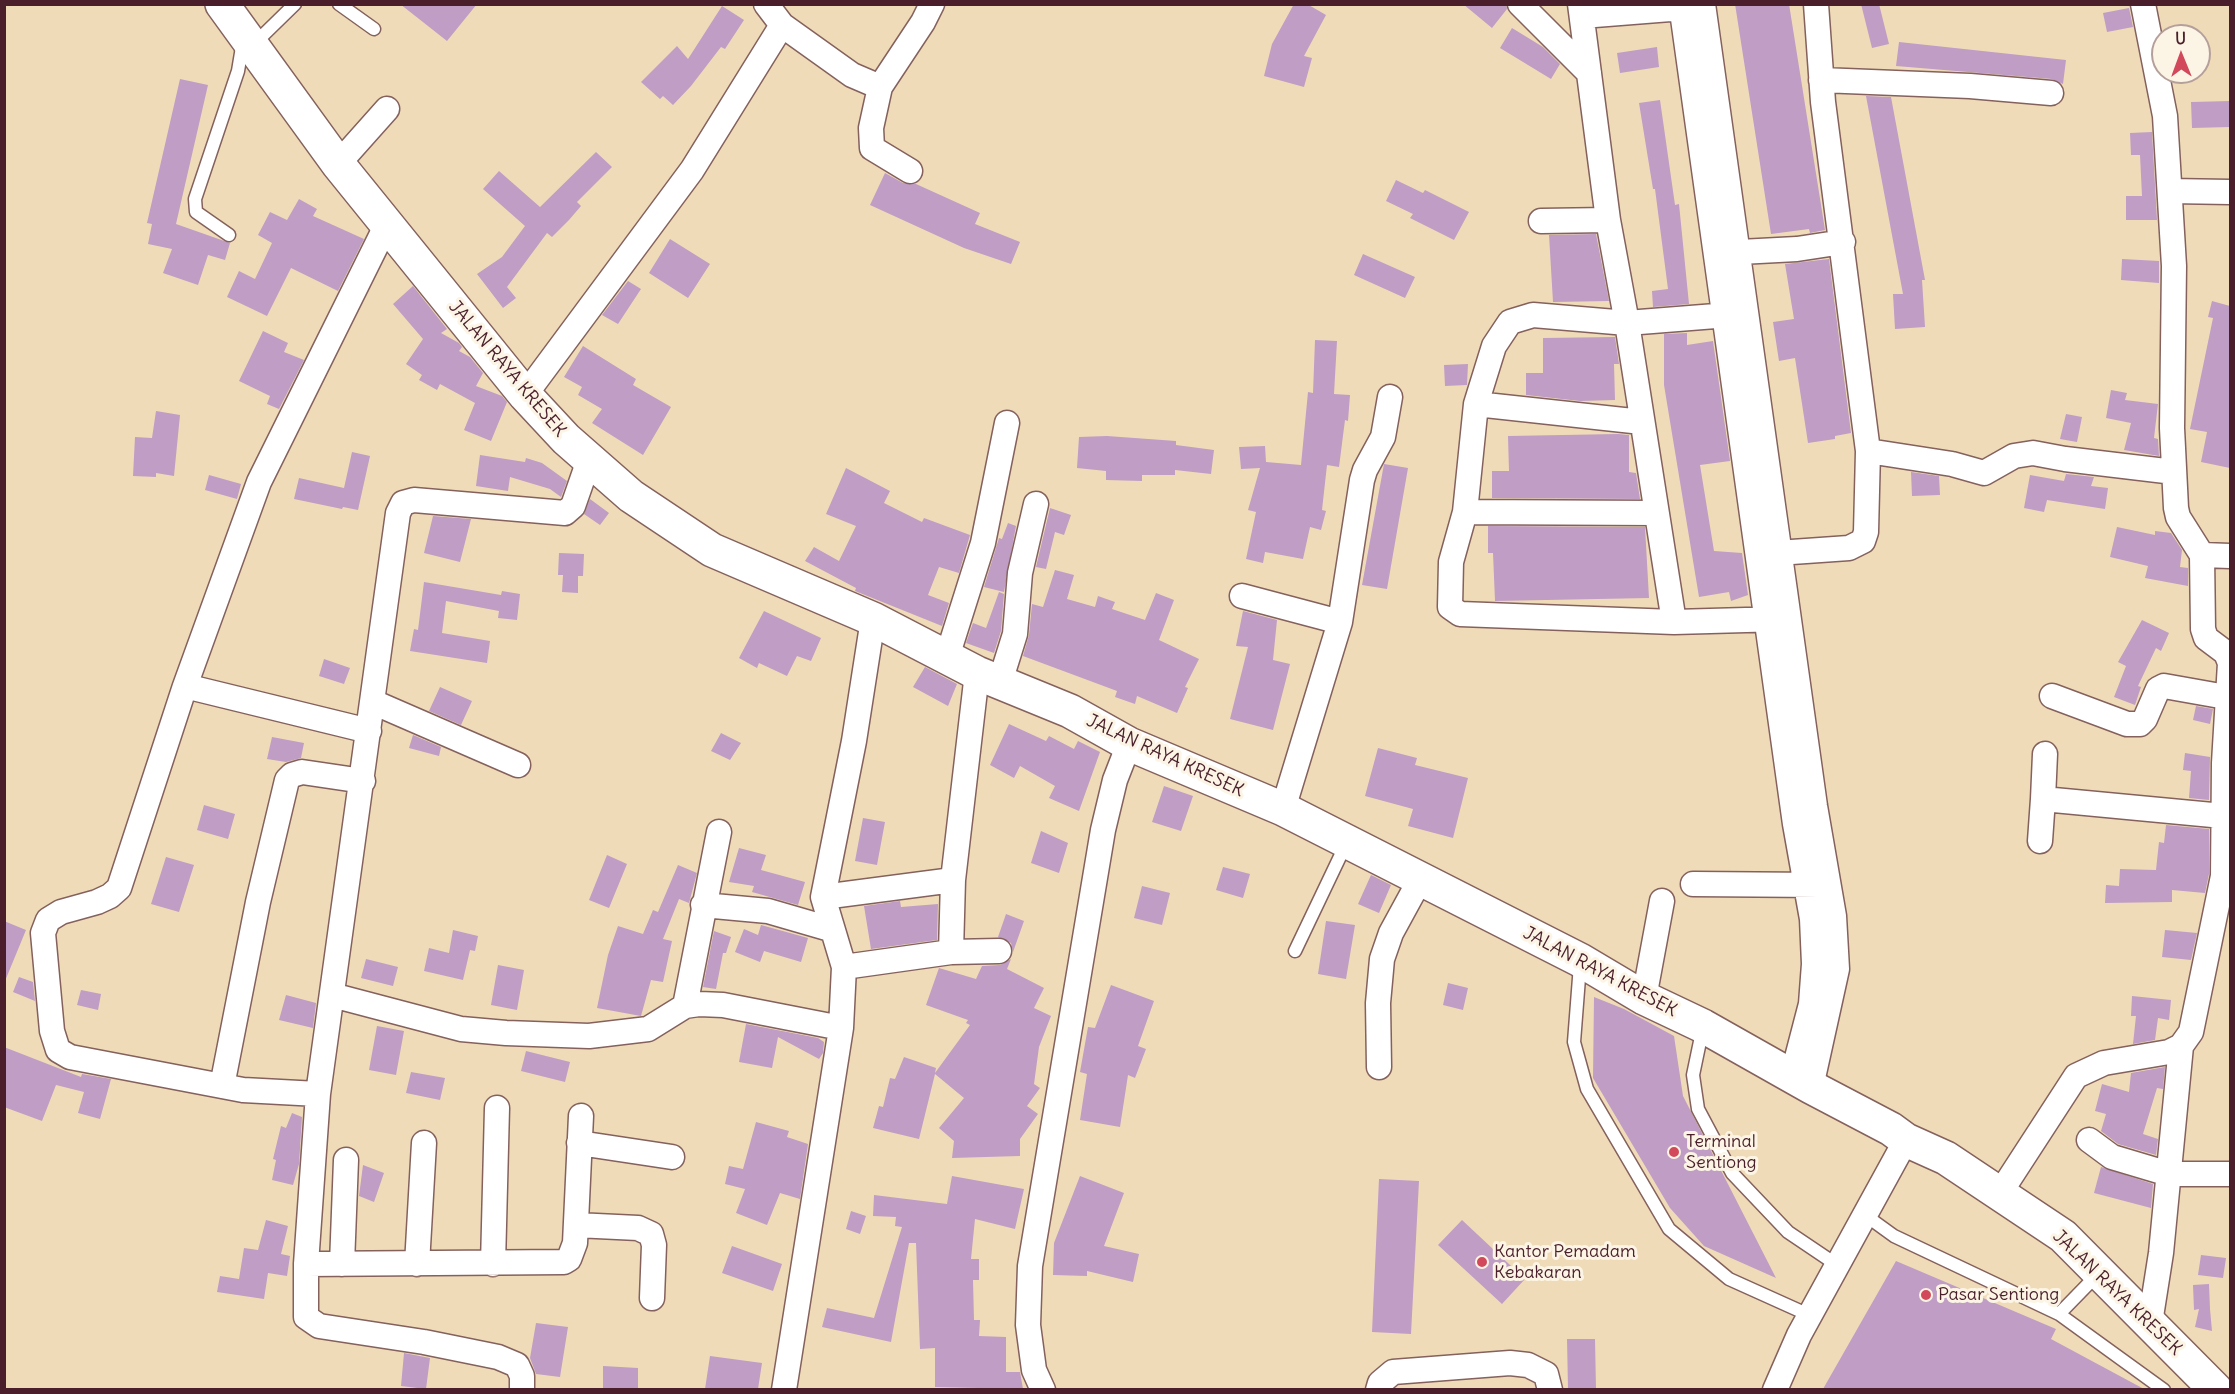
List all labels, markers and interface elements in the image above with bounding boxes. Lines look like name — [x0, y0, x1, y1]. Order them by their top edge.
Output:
north arrow — [2151, 24, 2211, 84]
text: U — [2175, 28, 2186, 48]
street label: JALAN RAYA KRESEK — [444, 297, 570, 441]
street label: JALAN RAYA KRESEK — [1083, 710, 1247, 802]
street label: JALAN RAYA KRESEK — [1519, 922, 1681, 1022]
place label: Terminal Sentiong — [1686, 1131, 1757, 1174]
marker: Terminal Sentiong — [1667, 1145, 1681, 1159]
street label: JALAN RAYA KRESEK — [2048, 1226, 2186, 1360]
place label: Kantor Pemadam Kebakaran — [1494, 1241, 1636, 1284]
marker: Kantor Pemadam Kebakaran — [1475, 1255, 1489, 1269]
place label: Pasar Sentiong — [1938, 1284, 2059, 1306]
marker: Pasar Sentiong — [1919, 1288, 1933, 1302]

